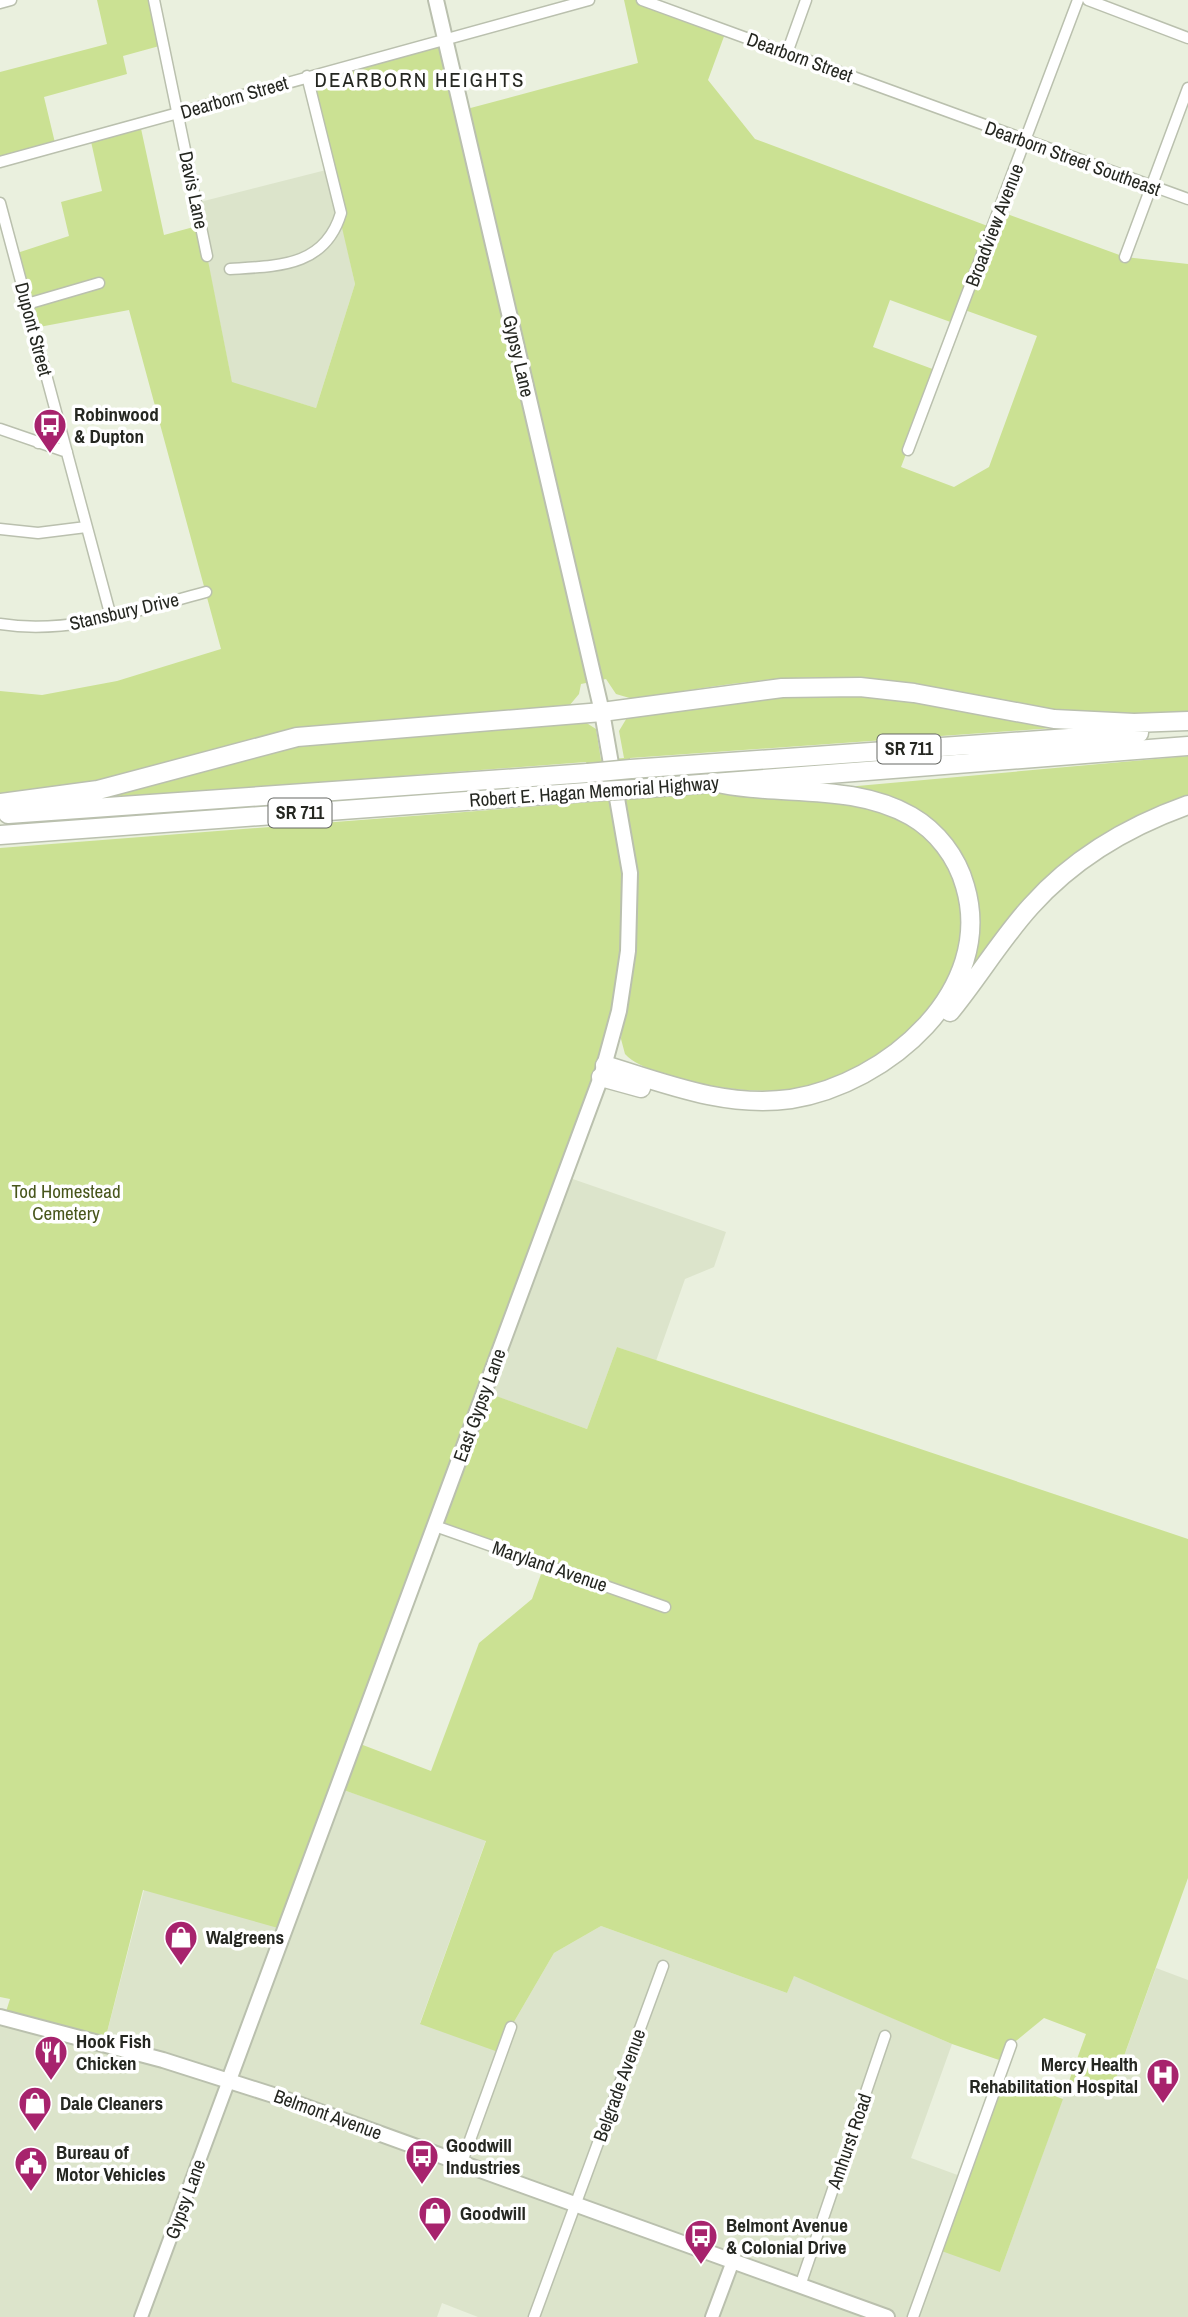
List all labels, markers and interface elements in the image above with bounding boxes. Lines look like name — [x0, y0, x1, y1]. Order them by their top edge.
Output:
street label: Dearborn Street — [743, 26, 857, 88]
district label: DEARBORN HEIGHTS — [315, 65, 525, 94]
street label: Dearborn Street — [177, 69, 291, 125]
street label: Dearborn Street Southeast — [981, 114, 1165, 202]
street label: Davis Lane — [173, 149, 215, 231]
street label: Broadview Avenue — [959, 160, 1029, 290]
street label: Dupont Street — [9, 279, 59, 379]
street label: Gypsy Lane — [497, 313, 541, 399]
place label: Robinwood & Dupton — [74, 401, 159, 449]
bus stop icon: Robinwood & Dupton — [31, 406, 69, 455]
street label: Stansbury Drive — [67, 586, 181, 636]
road number: SR 711 — [878, 734, 940, 764]
street label: Robert E. Hagan Memorial Highway — [468, 769, 720, 813]
road number: SR 711 — [268, 798, 332, 828]
park label: Tod Homestead Cemetery — [11, 1178, 121, 1226]
street label: East Gypsy Lane — [446, 1345, 512, 1465]
street label: Maryland Avenue — [489, 1534, 611, 1598]
shop icon: Walgreens — [162, 1918, 200, 1967]
place label: Walgreens — [206, 1924, 284, 1950]
street label: Belgrade Avenue — [587, 2025, 651, 2145]
place label: Hook Fish Chicken — [76, 2028, 151, 2076]
restaurant icon: Hook Fish Chicken — [32, 2033, 70, 2082]
place label: Mercy Health Rehabilitation Hospital — [969, 2051, 1138, 2099]
hospital icon: Mercy Health Rehabilitation Hospital — [1144, 2056, 1182, 2105]
street label: Belmont Avenue — [270, 2082, 386, 2146]
shop icon: Dale Cleaners — [16, 2084, 54, 2133]
place label: Dale Cleaners — [60, 2090, 163, 2116]
street label: Amhurst Road — [820, 2090, 878, 2193]
place label: Goodwill Industries — [446, 2132, 520, 2180]
bus stop icon: Goodwill Industries — [403, 2137, 441, 2186]
place label: Bureau of Motor Vehicles — [56, 2139, 166, 2187]
public building icon: Bureau of Motor Vehicles — [12, 2144, 50, 2193]
street label: Gypsy Lane — [159, 2155, 211, 2243]
shop icon: Goodwill — [416, 2194, 454, 2243]
place label: Goodwill — [460, 2200, 526, 2226]
place label: Belmont Avenue & Colonial Drive — [726, 2212, 848, 2260]
bus stop icon: Belmont Avenue & Colonial Drive — [682, 2217, 720, 2266]

